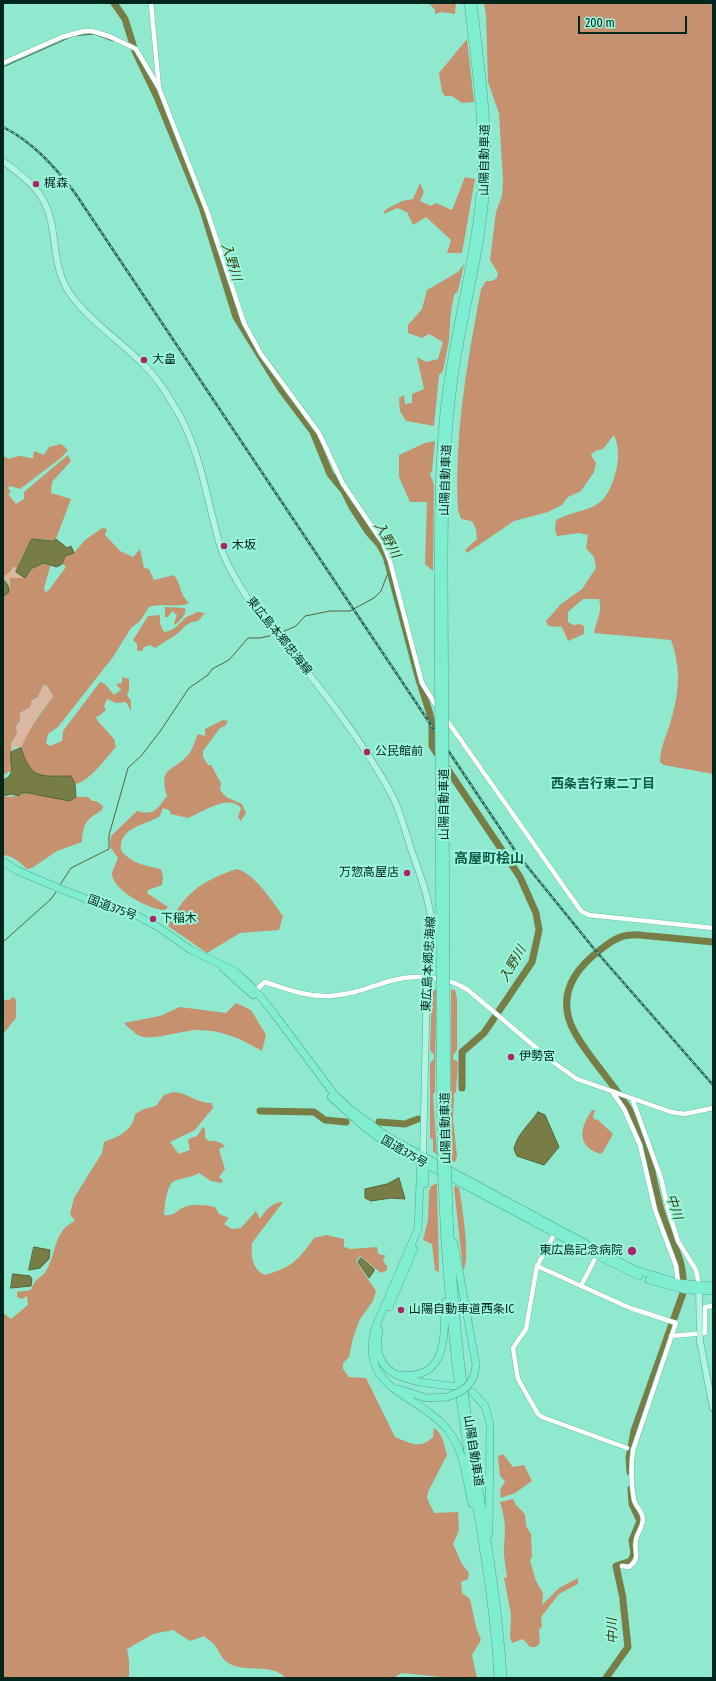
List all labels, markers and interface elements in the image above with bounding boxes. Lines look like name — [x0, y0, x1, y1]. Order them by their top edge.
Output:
scale bar — [580, 8, 689, 34]
text: 200 m — [585, 16, 615, 30]
street label: 山陽自動車道 — [477, 124, 493, 196]
place label: 梶森 — [44, 177, 68, 191]
marker: 梶森 — [31, 179, 41, 189]
water label: 入野川 — [218, 241, 244, 283]
place label: 大畠 — [152, 353, 176, 367]
marker: 大畠 — [139, 355, 149, 365]
street label: 山陽自動車道 — [438, 444, 454, 516]
water label: 入野川 — [371, 519, 403, 561]
place label: 木坂 — [232, 539, 256, 553]
marker: 木坂 — [219, 541, 229, 551]
street label: 東広島本郷忠海線 — [243, 594, 315, 678]
place label: 公民館前 — [375, 745, 423, 759]
marker: 公民館前 — [362, 747, 372, 757]
street label: 山陽自動車道 — [438, 768, 452, 840]
district label: 西条吉行東二丁目 — [551, 776, 655, 792]
district label: 高屋町桧山 — [454, 851, 524, 867]
place label: 万惣高屋店 — [339, 866, 399, 880]
marker: 万惣高屋店 — [402, 868, 412, 878]
street label: 国道375号 — [85, 892, 139, 924]
place label: 下稲木 — [161, 912, 197, 926]
marker: 下稲木 — [148, 914, 158, 924]
street label: 東広島本郷忠海線 — [419, 916, 439, 1012]
water label: 入野川 — [496, 943, 530, 985]
place label: 伊勢宮 — [519, 1050, 555, 1064]
marker: 伊勢宮 — [506, 1052, 516, 1062]
street label: 山陽自動車道 — [438, 1092, 454, 1164]
street label: 国道375号 — [378, 1133, 430, 1171]
water label: 中川 — [663, 1192, 685, 1222]
place label: 東広島記念病院 — [539, 1244, 623, 1258]
marker: 東広島記念病院 — [626, 1245, 638, 1257]
place label: 山陽自動車道西条IC — [409, 1303, 514, 1317]
marker: 山陽自動車道西条IC — [396, 1305, 406, 1315]
street label: 山陽自動車道 — [460, 1414, 486, 1488]
water label: 中川 — [605, 1618, 621, 1644]

